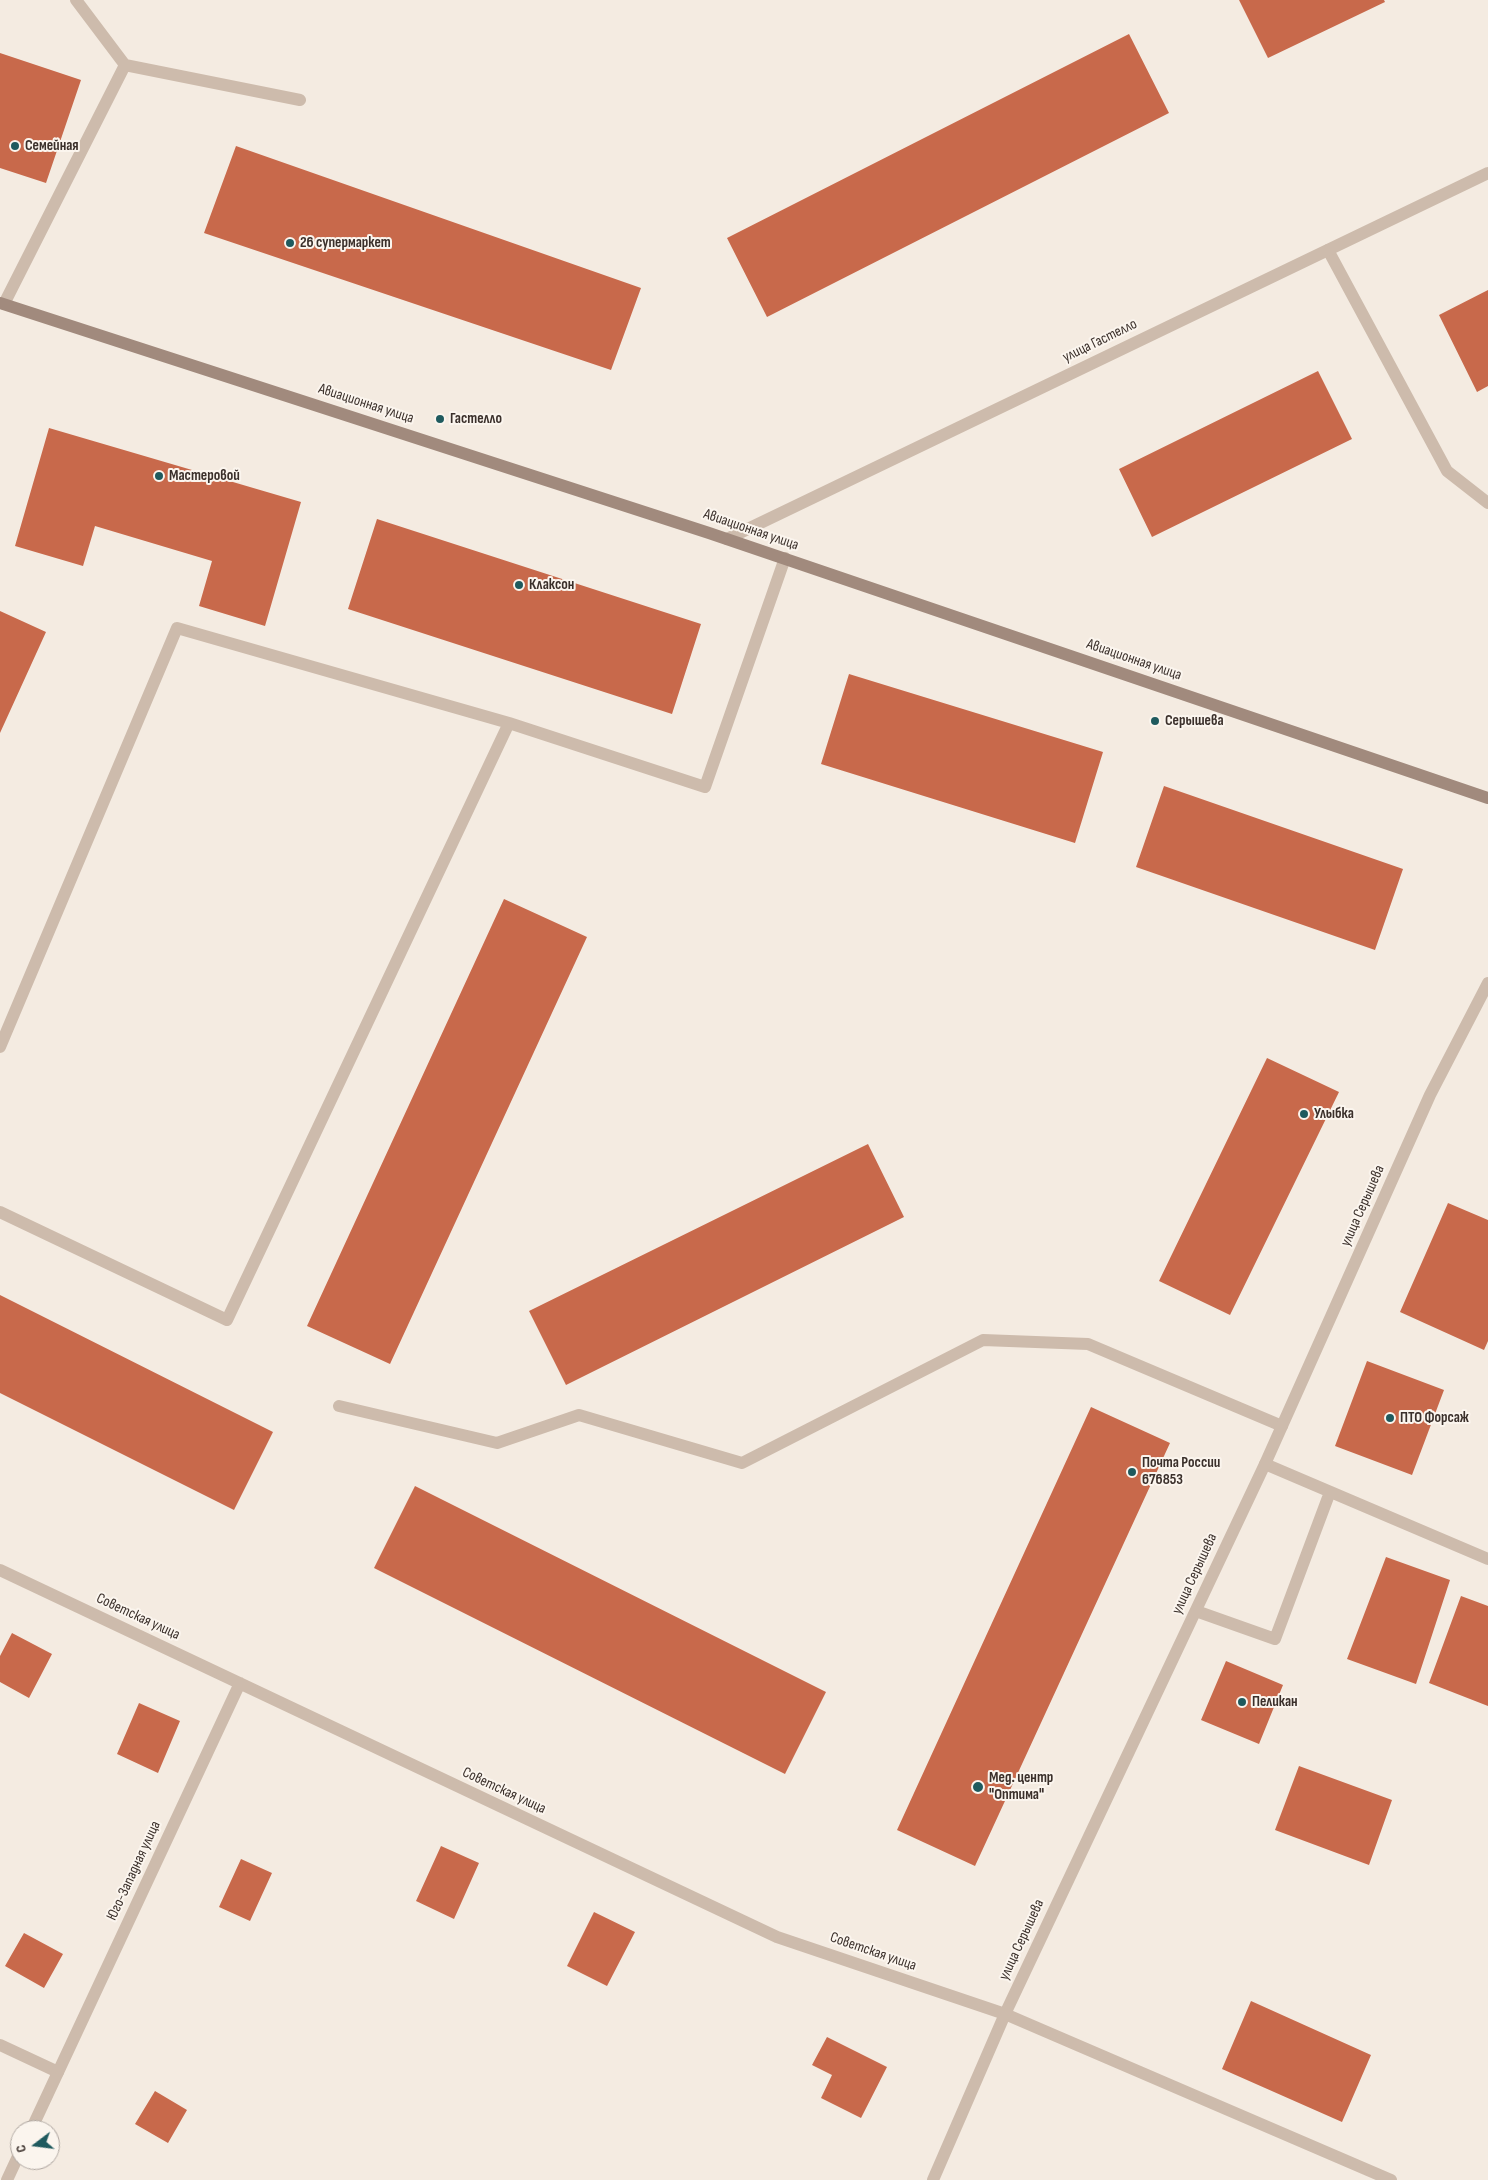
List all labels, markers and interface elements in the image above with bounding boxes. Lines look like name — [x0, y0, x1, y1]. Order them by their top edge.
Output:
place label: Семейная — [25, 137, 79, 155]
marker: Семейная — [9, 140, 21, 152]
place label: 26 супермаркет — [300, 234, 391, 252]
marker: 26 супермаркет — [284, 237, 296, 249]
street label: улица Гастелло — [1060, 315, 1140, 367]
street label: Авиационная улица — [316, 380, 416, 428]
place label: Гастелло — [450, 410, 502, 428]
marker: Гастелло — [434, 413, 446, 425]
place label: Мастеровой — [169, 467, 240, 485]
marker: Мастеровой — [153, 470, 165, 482]
street label: Авиационная улица — [701, 505, 801, 555]
place label: Клаксон — [529, 576, 574, 594]
marker: Клаксон — [513, 579, 525, 591]
street label: Авиационная улица — [1084, 635, 1184, 685]
place label: Серышева — [1165, 712, 1224, 730]
marker: Серышева — [1149, 715, 1161, 727]
place label: Улыбка — [1314, 1105, 1354, 1123]
marker: Улыбка — [1298, 1108, 1310, 1120]
street label: улица Серышева — [1337, 1163, 1389, 1249]
place label: ПТО Форсаж — [1400, 1409, 1469, 1427]
marker: ПТО Форсаж — [1384, 1412, 1396, 1424]
place label: Почта России 676853 — [1142, 1454, 1220, 1489]
marker: Почта России 676853 — [1126, 1466, 1138, 1478]
street label: улица Серышева — [1168, 1531, 1222, 1617]
street label: Советская улица — [93, 1590, 183, 1644]
place label: Пеликан — [1252, 1693, 1298, 1711]
marker: Пеликан — [1236, 1696, 1248, 1708]
street label: Советская улица — [459, 1764, 549, 1818]
place label: Мед. центр "Оптима" — [989, 1769, 1053, 1804]
marker: Мед. центр "Оптима" — [971, 1780, 985, 1794]
street label: Юго-Западная улица — [103, 1818, 165, 1924]
street label: улица Серышева — [995, 1897, 1049, 1983]
street label: Советская улица — [827, 1929, 919, 1975]
north arrow — [10, 2120, 60, 2170]
text: С — [12, 2143, 30, 2154]

